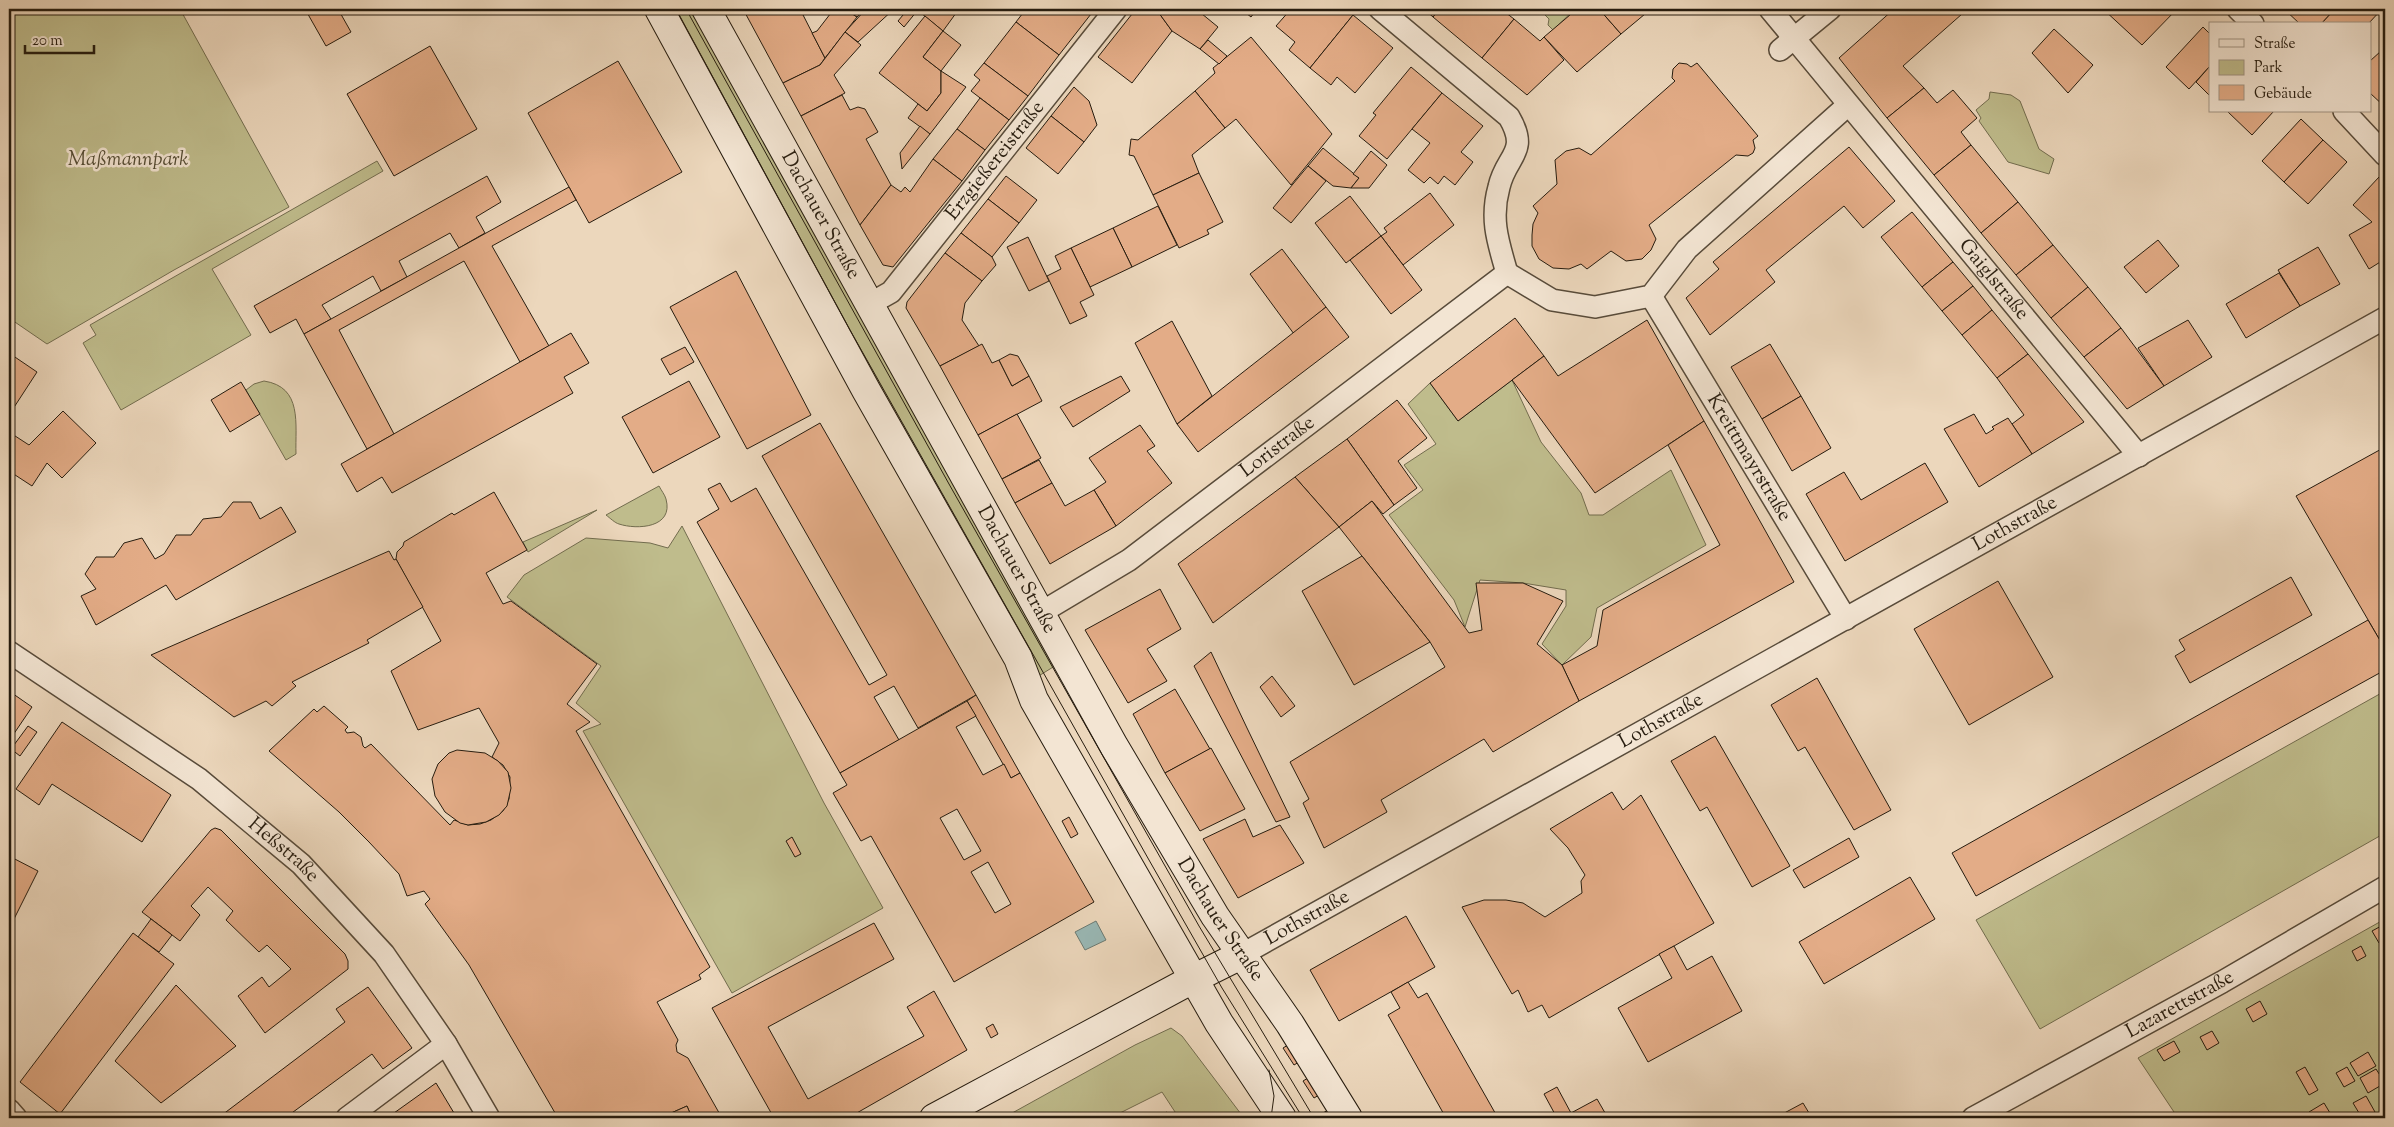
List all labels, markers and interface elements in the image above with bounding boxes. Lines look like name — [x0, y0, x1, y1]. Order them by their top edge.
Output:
scale bar — [25, 22, 94, 54]
legend — [2209, 22, 2372, 112]
text: 20 m — [32, 31, 63, 52]
text: Straße — [2254, 34, 2296, 55]
text: Park — [2254, 58, 2283, 79]
text: Gebäude — [2254, 84, 2312, 105]
street label: Erzgießereistraße — [939, 95, 1052, 227]
park label: Maßmannpark — [68, 146, 188, 175]
street label: Dachauer Straße — [773, 146, 867, 285]
street label: Gaiglstraße — [1951, 233, 2036, 327]
street label: Kreittmayrstraße — [1699, 388, 1798, 527]
street label: Loristraße — [1234, 409, 1321, 485]
street label: Lothstraße — [1967, 489, 2063, 559]
street label: Dachauer Straße — [969, 500, 1064, 639]
street label: Lothstraße — [1614, 686, 1709, 756]
street label: Heßstraße — [241, 811, 326, 889]
street label: Dachauer Straße — [1169, 852, 1271, 988]
street label: Lothstraße — [1260, 883, 1355, 953]
street label: Lazarettstraße — [2121, 963, 2240, 1046]

